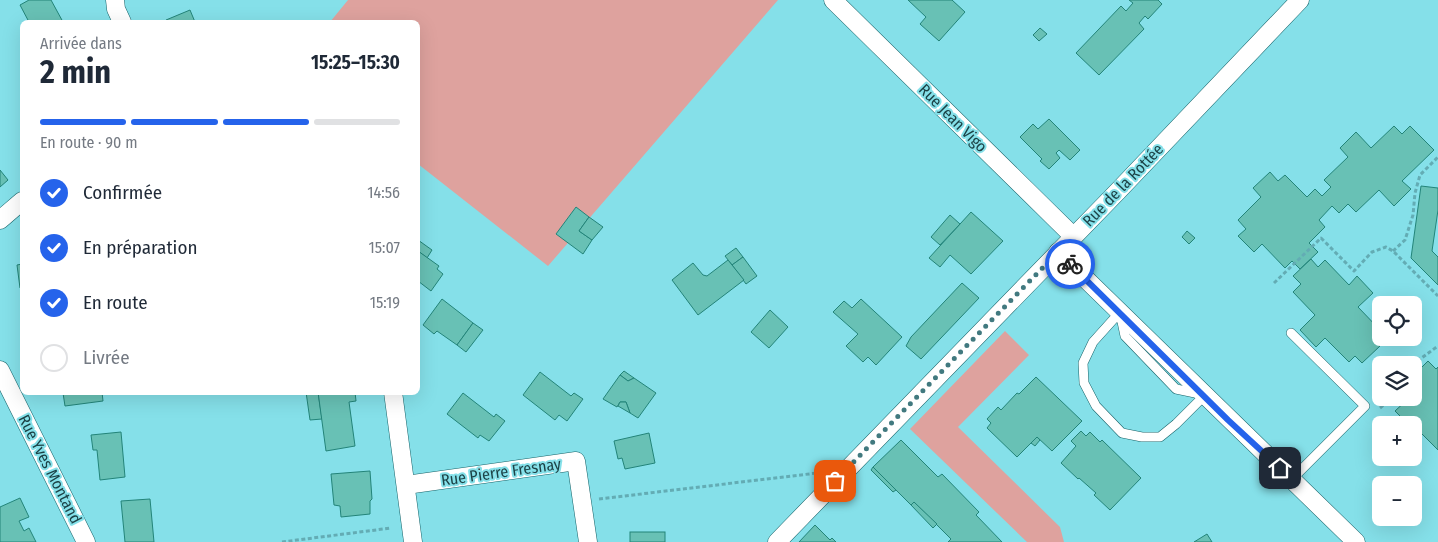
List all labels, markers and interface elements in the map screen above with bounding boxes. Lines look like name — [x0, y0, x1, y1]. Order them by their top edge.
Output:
text: Arrivée dans — [40, 34, 122, 53]
text: 15:25–15:30 — [311, 51, 400, 74]
text: 2 min — [40, 53, 111, 91]
street label: Rue Jean Vigo — [915, 80, 991, 156]
text: En route · 90 m — [40, 133, 137, 152]
street label: Rue de la Rottée — [1079, 140, 1167, 230]
icon: check — [40, 179, 68, 207]
text: Confirmée — [83, 181, 162, 204]
text: 14:56 — [367, 183, 400, 202]
icon: check — [40, 234, 68, 262]
text: En préparation — [83, 236, 197, 259]
text: 15:07 — [368, 238, 400, 257]
courier — [1045, 239, 1095, 289]
icon: bike — [1056, 250, 1084, 278]
icon: check — [40, 289, 68, 317]
text: En route — [83, 291, 148, 314]
text: 15:19 — [370, 293, 400, 312]
map controls — [1372, 296, 1422, 526]
button: locate — [1372, 296, 1422, 346]
text: Livrée — [83, 346, 130, 369]
button: layers — [1372, 356, 1422, 406]
street label: Rue Yves Montand — [14, 411, 86, 527]
button: + — [1372, 416, 1422, 466]
pin — [1259, 447, 1301, 489]
street label: Rue Pierre Fresnay — [440, 454, 563, 490]
icon: home — [1266, 454, 1294, 482]
pin — [814, 460, 856, 502]
icon: bag — [821, 467, 849, 495]
button: − — [1372, 476, 1422, 526]

